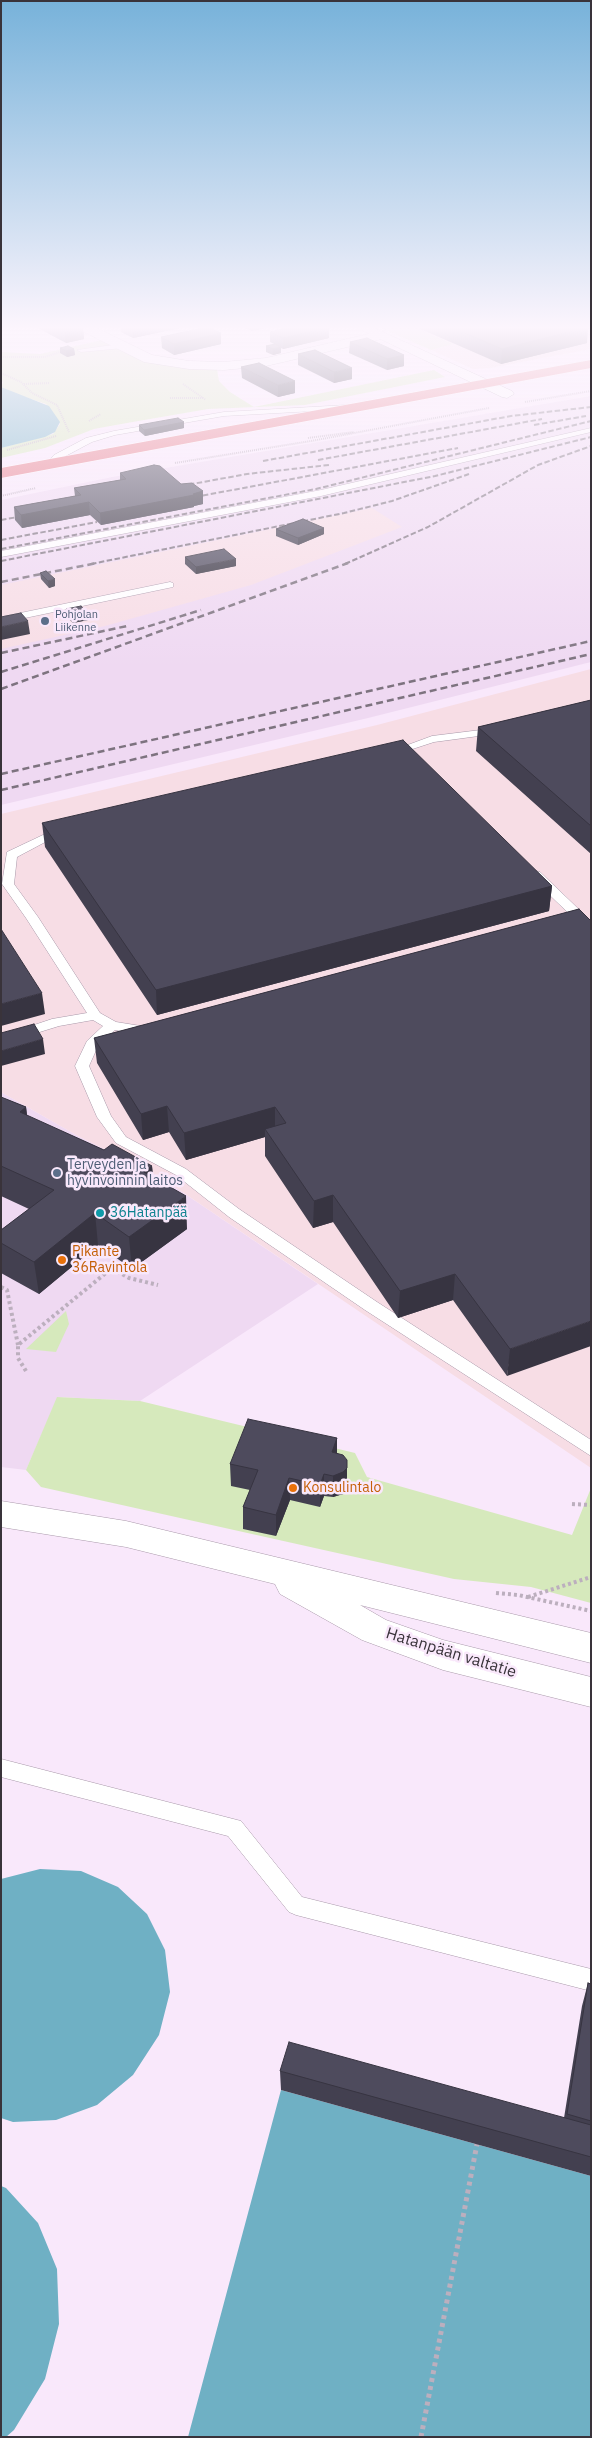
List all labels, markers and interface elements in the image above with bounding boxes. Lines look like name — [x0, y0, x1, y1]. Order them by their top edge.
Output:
place label: Pohjolan Liikenne — [55, 608, 98, 634]
marker: Pohjolan Liikenne — [39, 615, 51, 627]
place label: Terveyden ja hyvinvoinnin laitos — [67, 1157, 183, 1190]
marker: Terveyden ja hyvinvoinnin laitos — [51, 1167, 63, 1179]
place label: 36Hatanpää — [110, 1205, 188, 1221]
marker: 36Hatanpää — [94, 1207, 106, 1219]
place label: Pikante 36Ravintola — [72, 1244, 147, 1276]
marker: Pikante 36Ravintola — [56, 1254, 68, 1266]
place label: Konsulintalo — [303, 1480, 381, 1496]
marker: Konsulintalo — [287, 1482, 299, 1494]
street label: Hatanpään valtatie — [383, 1624, 519, 1682]

